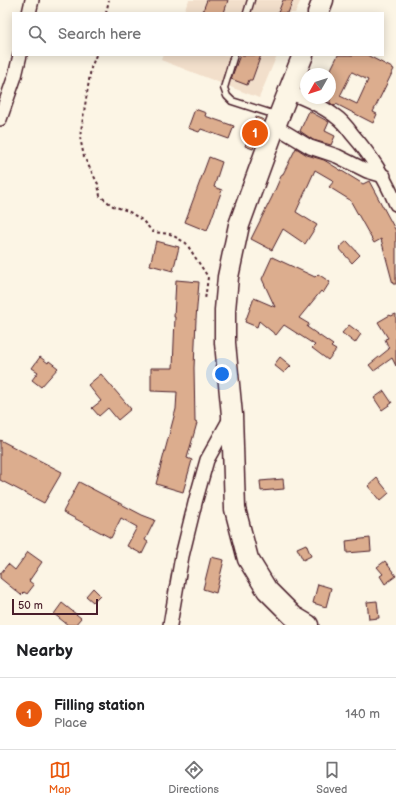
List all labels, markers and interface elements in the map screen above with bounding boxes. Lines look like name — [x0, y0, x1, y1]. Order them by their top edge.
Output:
search box — [12, 12, 384, 56]
icon: search — [26, 23, 48, 45]
text: Search here — [58, 25, 141, 44]
north arrow — [300, 68, 336, 104]
pin: 1 — [242, 118, 268, 148]
your location — [212, 364, 232, 384]
scale bar — [12, 597, 98, 616]
text: 50 m — [18, 599, 43, 612]
text: Nearby — [16, 641, 73, 661]
text: Filling station — [54, 696, 145, 715]
text: 1 — [26, 706, 32, 722]
text: 140 m — [345, 706, 380, 722]
text: Place — [54, 715, 87, 731]
tab: Map — [49, 759, 71, 796]
tab: Directions — [168, 759, 219, 796]
tab: Saved — [316, 759, 347, 796]

